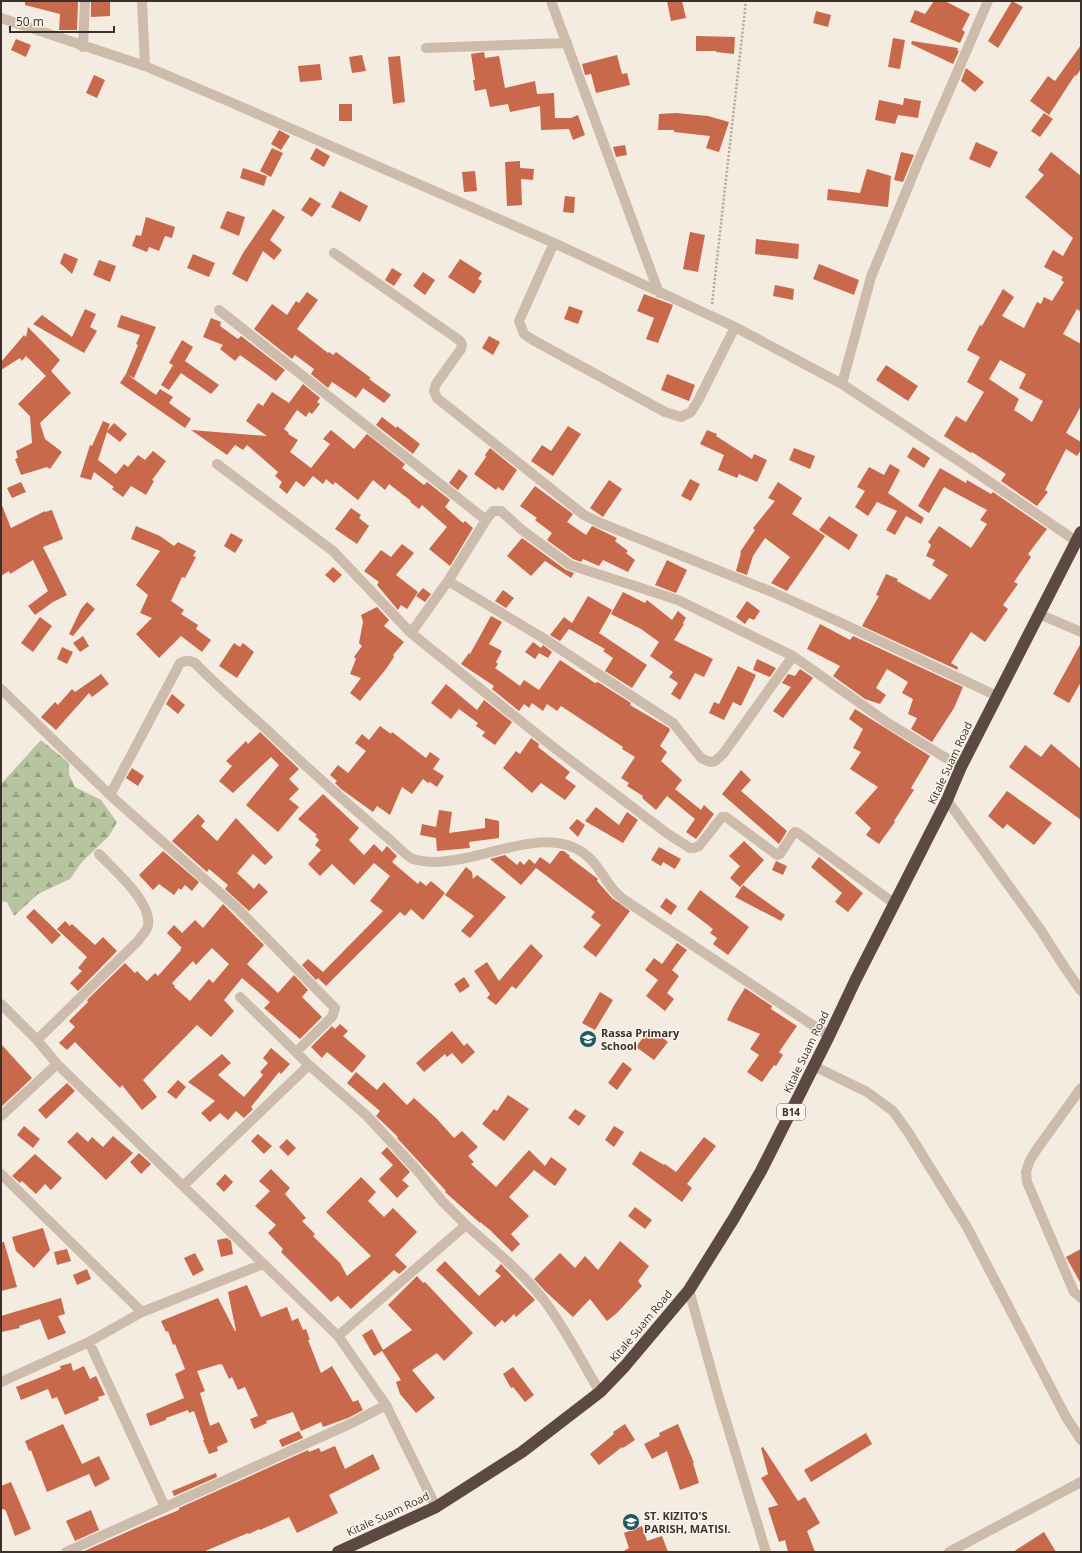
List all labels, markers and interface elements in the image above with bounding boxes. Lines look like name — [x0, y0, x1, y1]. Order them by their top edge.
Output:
scale bar — [10, 8, 114, 34]
text: 50 m — [16, 13, 44, 30]
street label: Kitale Suam Road — [924, 719, 975, 807]
street label: Kitale Suam Road — [779, 1008, 832, 1095]
place label: Rassa Primary School — [601, 1025, 680, 1053]
school or university icon: Rassa Primary School — [578, 1029, 598, 1049]
road number: B14 — [777, 1104, 805, 1120]
street label: Kitale Suam Road — [606, 1287, 675, 1365]
street label: Kitale Suam Road — [344, 1488, 432, 1539]
place label: ST. KIZITO'S PARISH, MATISI. — [644, 1508, 731, 1536]
school or university icon: ST. KIZITO'S PARISH, MATISI. — [621, 1512, 641, 1532]

